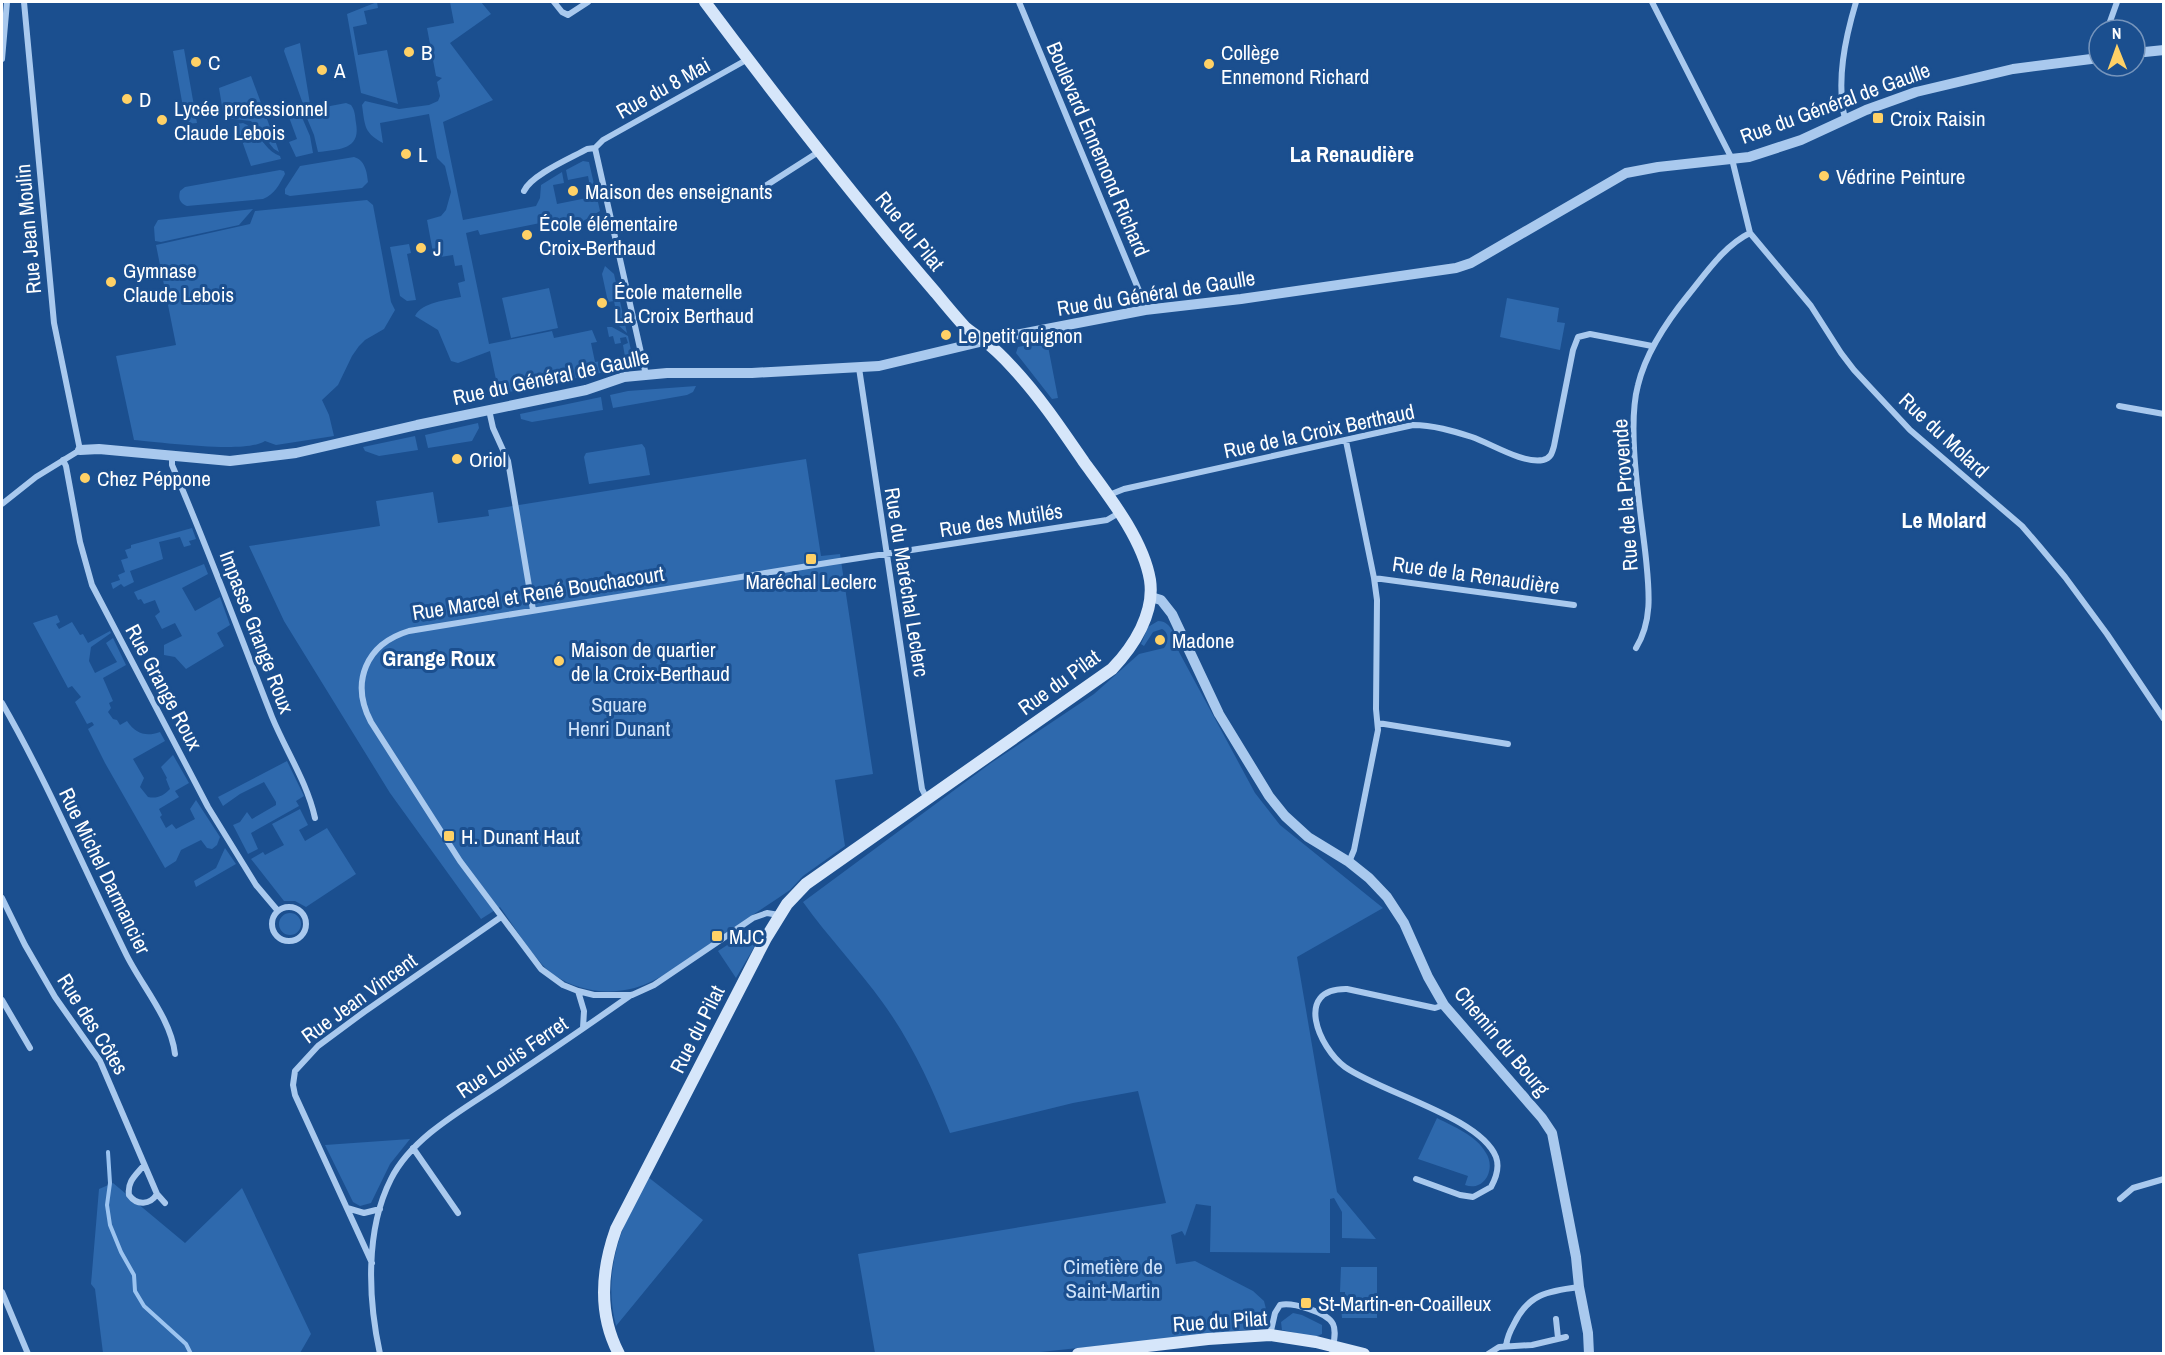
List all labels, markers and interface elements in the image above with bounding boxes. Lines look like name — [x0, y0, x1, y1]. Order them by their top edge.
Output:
north arrow — [2087, 18, 2147, 78]
text: N — [2112, 22, 2122, 44]
street label: Boulevard Ennemond Richard — [1040, 37, 1156, 261]
place label: B — [421, 38, 433, 67]
place label: Collège Ennemond Richard — [1221, 38, 1369, 91]
marker: B — [402, 45, 416, 59]
place label: C — [208, 48, 220, 77]
street label: Rue du 8 Mai — [611, 50, 715, 126]
marker: C — [189, 55, 203, 69]
street label: Rue du Général de Gaulle — [1736, 55, 1934, 151]
place label: A — [333, 56, 346, 85]
marker: Collège Ennemond Richard — [1202, 57, 1216, 71]
marker: A — [315, 63, 329, 77]
place label: D — [139, 85, 151, 114]
marker: D — [120, 92, 134, 106]
place label: Lycée professionnel Claude Lebois — [174, 94, 328, 147]
place label: Croix Raisin — [1890, 104, 1986, 133]
marker: Croix Raisin — [1871, 111, 1885, 125]
marker: Lycée professionnel Claude Lebois — [155, 113, 169, 127]
district label: La Renaudière — [1290, 139, 1414, 169]
place label: L — [418, 140, 428, 169]
marker: L — [399, 147, 413, 161]
place label: Védrine Peinture — [1836, 162, 1965, 191]
street label: Rue Jean Moulin — [8, 163, 48, 295]
marker: Védrine Peinture — [1817, 169, 1831, 183]
place label: Maison des enseignants — [585, 177, 773, 206]
marker: Maison des enseignants — [566, 184, 580, 198]
street label: Rue du Pilat — [869, 185, 951, 277]
place label: École élémentaire Croix-Berthaud — [539, 209, 678, 262]
marker: École élémentaire Croix-Berthaud — [520, 228, 534, 242]
place label: J — [433, 234, 442, 263]
marker: J — [414, 241, 428, 255]
place label: Gymnase Claude Lebois — [123, 256, 234, 309]
street label: Rue du Général de Gaulle — [1055, 263, 1257, 323]
marker: Gymnase Claude Lebois — [104, 275, 118, 289]
place label: École maternelle La Croix Berthaud — [614, 277, 754, 330]
marker: École maternelle La Croix Berthaud — [595, 296, 609, 310]
place label: Le petit quignon — [958, 321, 1083, 350]
marker: Le petit quignon — [939, 328, 953, 342]
street label: Rue du Général de Gaulle — [450, 342, 652, 412]
street label: Rue du Molard — [1893, 386, 1995, 484]
street label: Rue de la Croix Berthaud — [1221, 397, 1417, 465]
street label: Rue de la Provende — [1605, 418, 1645, 572]
place label: Oriol — [469, 445, 506, 474]
marker: Oriol — [450, 452, 464, 466]
place label: Chez Péppone — [97, 464, 211, 493]
marker: Chez Péppone — [78, 471, 92, 485]
street label: Rue du Maréchal Leclerc — [878, 485, 936, 679]
street label: Rue des Mutilés — [937, 496, 1065, 544]
district label: Le Molard — [1901, 505, 1987, 535]
street label: Impasse Grange Roux — [213, 546, 302, 718]
street label: Rue de la Renaudière — [1391, 549, 1561, 601]
marker: Maréchal Leclerc — [804, 552, 818, 566]
street label: Rue Marcel et René Bouchacourt — [410, 559, 666, 627]
place label: Maréchal Leclerc — [745, 567, 877, 596]
street label: Rue Grange Roux — [119, 619, 210, 755]
place label: Madone — [1172, 626, 1234, 655]
marker: Madone — [1153, 633, 1167, 647]
place label: Maison de quartier de la Croix-Berthaud — [571, 635, 730, 688]
street label: Rue du Pilat — [1012, 642, 1106, 722]
district label: Grange Roux — [382, 643, 496, 673]
marker: Maison de quartier de la Croix-Berthaud — [552, 654, 566, 668]
park label: Square Henri Dunant — [568, 690, 670, 743]
street label: Rue Michel Darmancier — [52, 783, 158, 959]
place label: H. Dunant Haut — [461, 822, 580, 851]
marker: H. Dunant Haut — [442, 829, 456, 843]
place label: MJC — [729, 922, 764, 951]
marker: MJC — [710, 929, 724, 943]
street label: Rue Jean Vincent — [295, 946, 423, 1050]
street label: Rue des Côtes — [51, 968, 135, 1080]
street label: Rue du Pilat — [663, 980, 732, 1078]
street label: Chemin du Bourg — [1448, 980, 1557, 1102]
street label: Rue Louis Ferret — [451, 1009, 573, 1105]
park label: Cimetière de Saint-Martin — [1063, 1252, 1163, 1305]
place label: St-Martin-en-Coailleux — [1318, 1289, 1492, 1318]
marker: St-Martin-en-Coailleux — [1299, 1296, 1313, 1310]
street label: Rue du Pilat — [1172, 1303, 1268, 1339]

